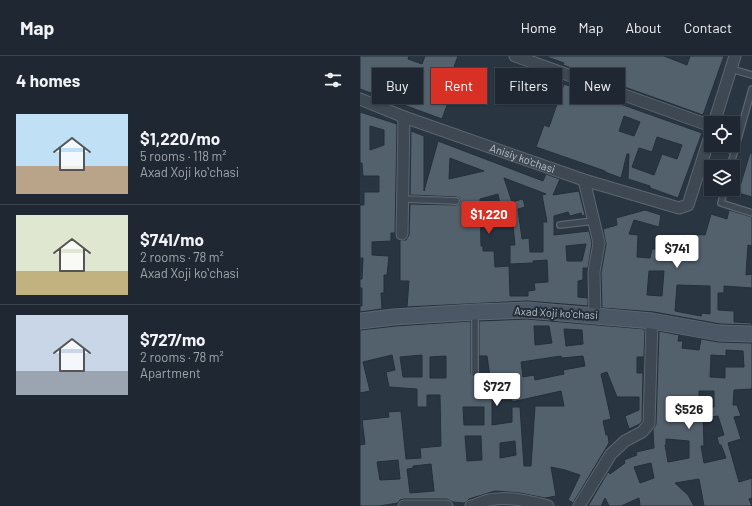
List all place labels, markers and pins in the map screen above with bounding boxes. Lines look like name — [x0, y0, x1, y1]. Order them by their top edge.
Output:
pin: $1,220 — [456, 201, 522, 235]
pin: $741 — [653, 235, 701, 269]
pin: $727 — [473, 373, 521, 407]
pin: $526 — [665, 396, 713, 430]

